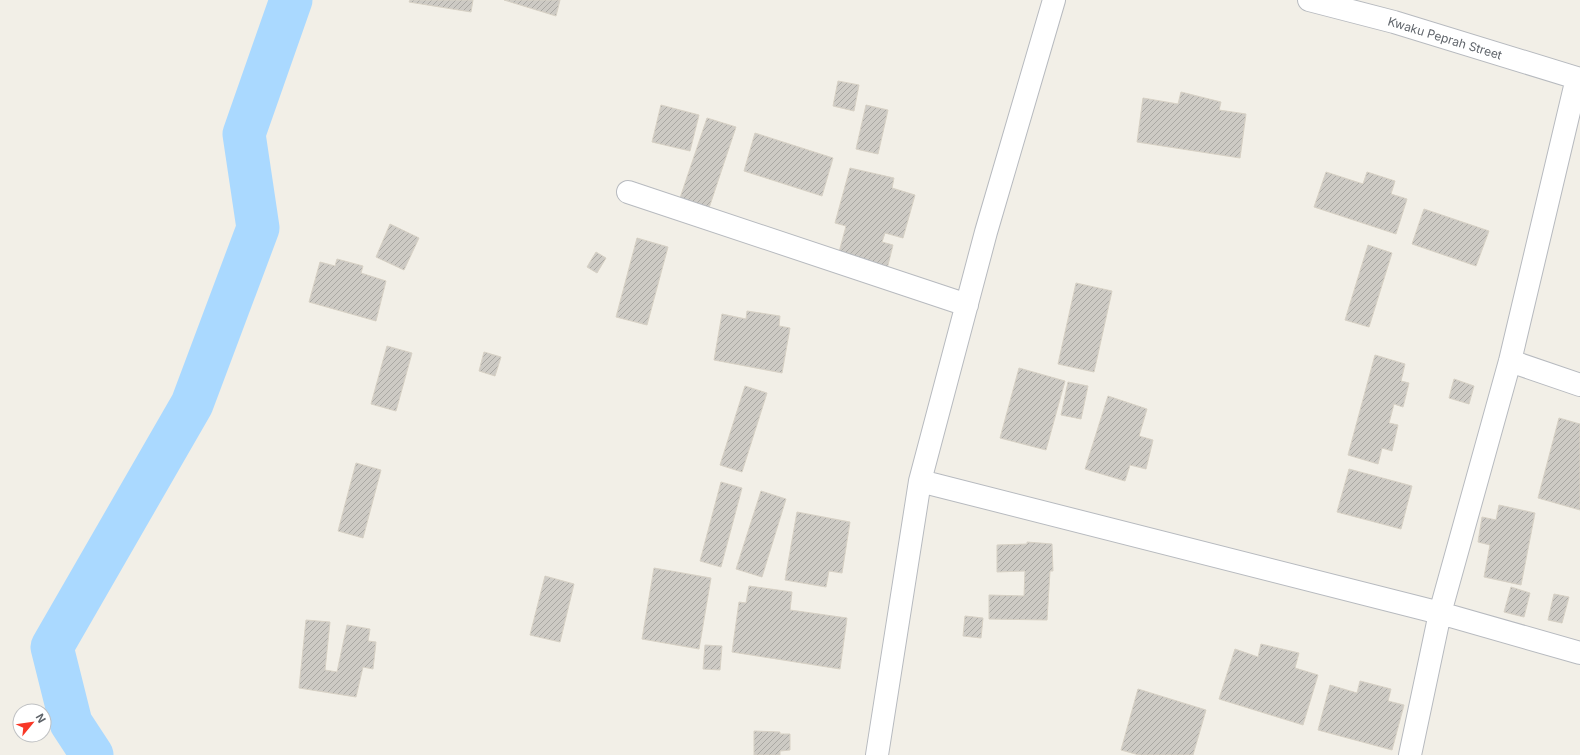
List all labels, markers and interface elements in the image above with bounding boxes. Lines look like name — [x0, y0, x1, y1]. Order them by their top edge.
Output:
street label: Kwaku Peprah Street — [1386, 14, 1504, 63]
north arrow — [12, 703, 52, 743]
text: N — [33, 711, 49, 725]

